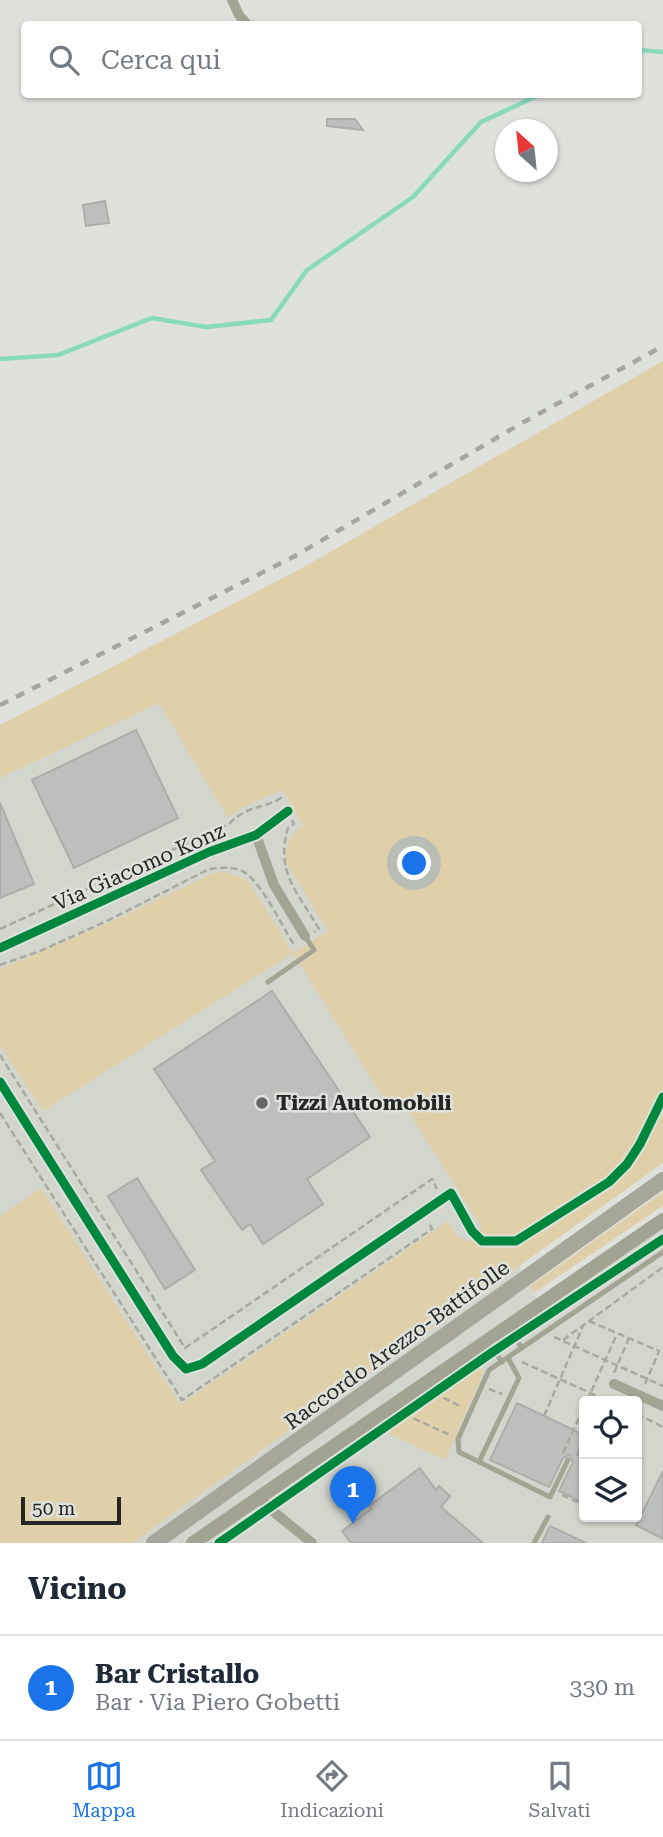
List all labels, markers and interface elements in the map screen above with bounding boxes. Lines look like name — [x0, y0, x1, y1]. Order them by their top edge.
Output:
search box — [21, 21, 642, 98]
icon: search — [45, 41, 83, 79]
text: Cerca qui — [101, 45, 221, 75]
north arrow — [495, 119, 558, 182]
street label: Via Giacomo Konz — [49, 818, 229, 916]
your location — [397, 846, 431, 880]
place label: Tizzi Automobili — [276, 1091, 451, 1115]
marker: Tizzi Automobili — [254, 1095, 270, 1111]
street label: Raccordo Arezzo-Battifolle — [280, 1255, 514, 1435]
map controls — [579, 1396, 642, 1522]
button: locate — [579, 1396, 642, 1459]
button: layers — [579, 1459, 642, 1522]
pin: 1 — [330, 1466, 376, 1524]
scale bar — [21, 1494, 121, 1526]
text: 50 m — [32, 1497, 75, 1520]
text: Vicino — [28, 1571, 127, 1606]
text: Bar Cristallo — [95, 1659, 259, 1689]
text: 1 — [45, 1674, 57, 1701]
text: 330 m — [570, 1674, 635, 1701]
text: Bar · Via Piero Gobetti — [95, 1689, 340, 1716]
tab: Mappa — [72, 1757, 136, 1822]
tab: Indicazioni — [280, 1757, 384, 1822]
tab: Salvati — [529, 1757, 591, 1822]

